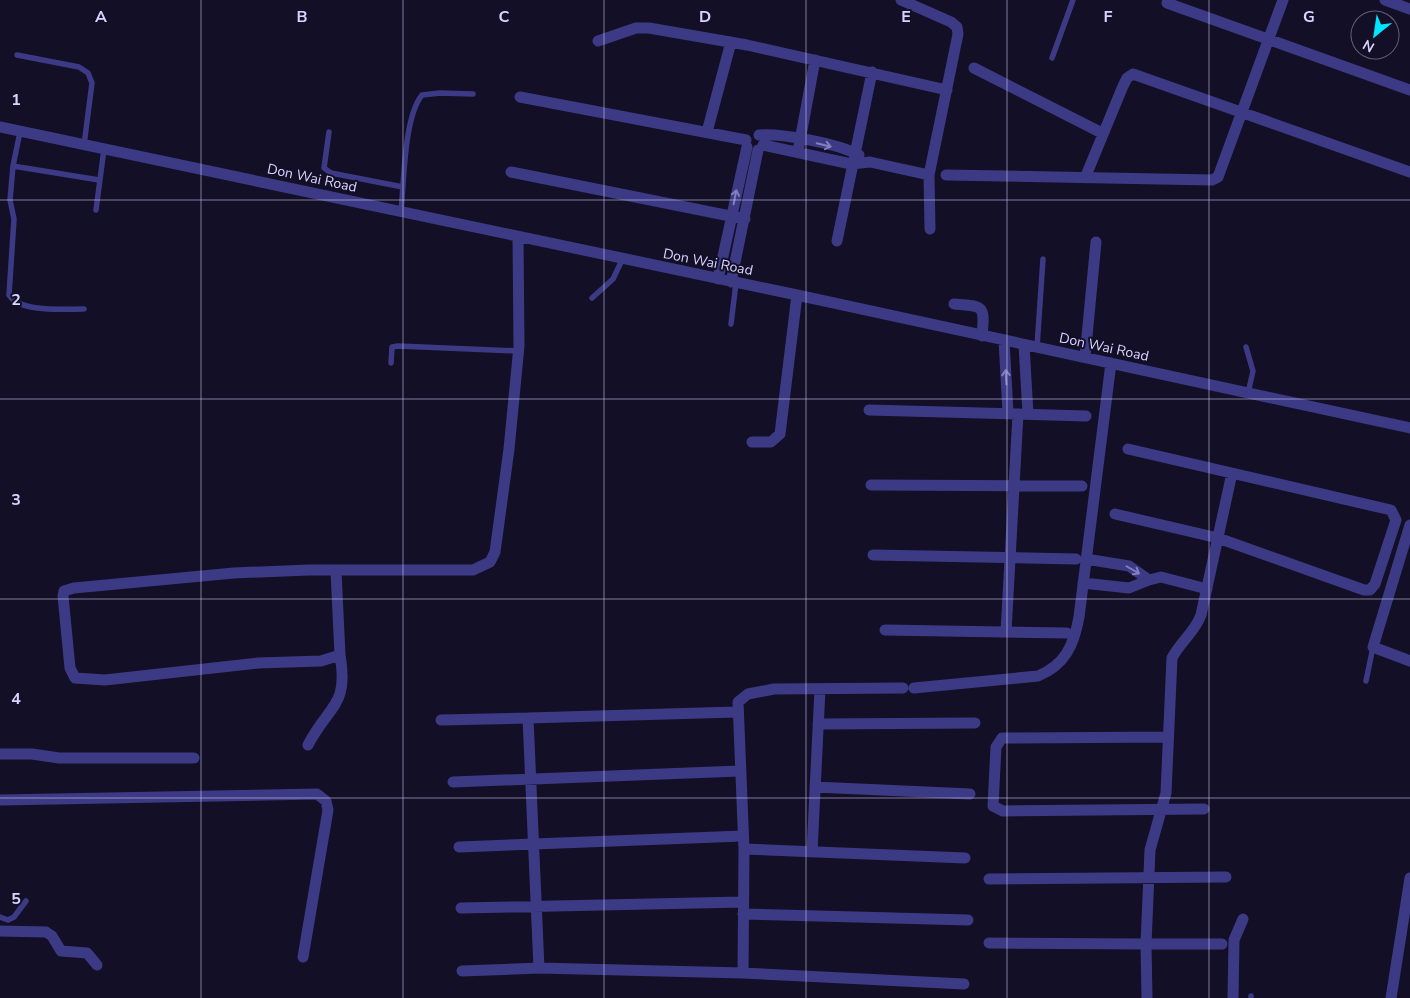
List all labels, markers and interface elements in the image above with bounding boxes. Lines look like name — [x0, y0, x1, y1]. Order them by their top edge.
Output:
text: A — [95, 6, 107, 28]
text: B — [296, 6, 308, 28]
text: C — [499, 6, 510, 28]
text: D — [699, 6, 711, 28]
text: E — [901, 6, 911, 28]
text: F — [1104, 6, 1113, 28]
text: G — [1303, 6, 1315, 28]
north arrow — [1350, 10, 1400, 60]
text: N — [1359, 35, 1378, 57]
text: 1 — [11, 89, 21, 111]
one-way arrow — [815, 141, 831, 150]
street label: Don Wai Road — [265, 159, 359, 197]
one-way arrow — [731, 190, 741, 206]
street label: Don Wai Road — [661, 244, 755, 280]
text: 2 — [11, 289, 21, 311]
street label: Don Wai Road — [1057, 328, 1151, 366]
one-way arrow — [1001, 369, 1010, 385]
text: 3 — [11, 489, 21, 511]
one-way arrow — [1125, 565, 1140, 575]
text: 4 — [11, 688, 21, 710]
text: 5 — [11, 888, 21, 910]

